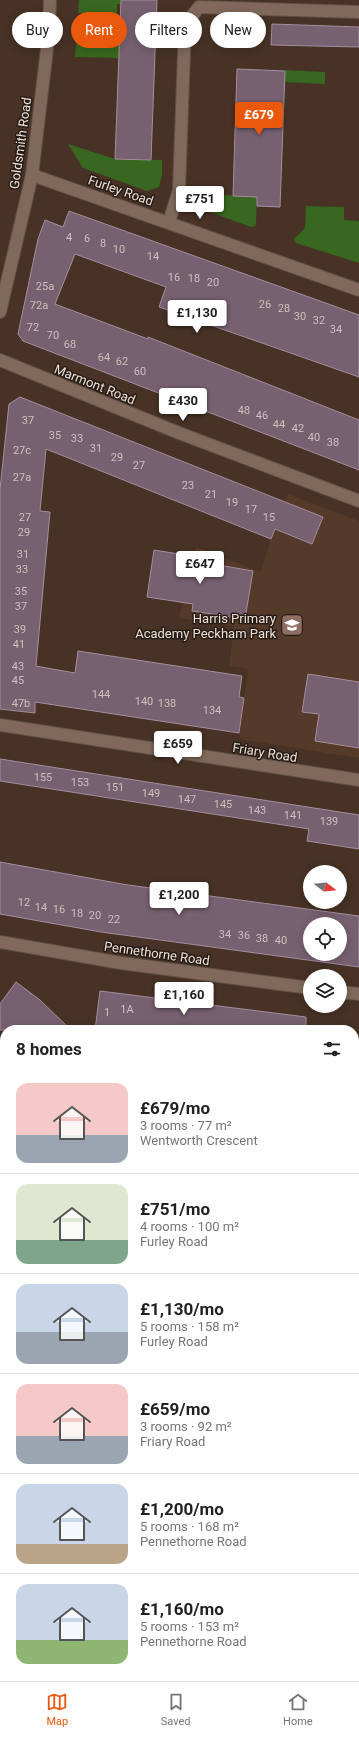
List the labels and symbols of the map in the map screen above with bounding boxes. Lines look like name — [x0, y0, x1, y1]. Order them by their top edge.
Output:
street label: Goldsmith Road — [7, 96, 34, 190]
pin: £679 — [235, 102, 283, 136]
street label: Furley Road — [86, 172, 155, 209]
pin: £751 — [176, 186, 224, 220]
house number: 4 — [66, 231, 72, 244]
house number: 6 — [84, 232, 90, 245]
house number: 8 — [100, 237, 106, 250]
house number: 10 — [113, 243, 125, 256]
house number: 14 — [147, 250, 159, 263]
house number: 16 — [168, 271, 180, 284]
house number: 18 — [188, 272, 200, 285]
house number: 20 — [207, 276, 219, 289]
house number: 25a — [36, 280, 54, 293]
house number: 26 — [259, 298, 271, 311]
house number: 72a — [30, 299, 48, 312]
pin: £1,130 — [164, 300, 230, 334]
house number: 28 — [278, 302, 290, 315]
house number: 30 — [294, 310, 306, 323]
house number: 32 — [313, 314, 325, 327]
house number: 72 — [27, 321, 39, 334]
house number: 34 — [330, 323, 342, 336]
house number: 70 — [47, 329, 59, 342]
house number: 68 — [64, 338, 76, 351]
house number: 64 — [98, 351, 110, 364]
house number: 62 — [116, 355, 128, 368]
street label: Marmont Road — [52, 361, 138, 408]
house number: 60 — [134, 365, 146, 378]
pin: £430 — [159, 388, 207, 422]
house number: 48 — [238, 404, 250, 417]
house number: 46 — [256, 409, 268, 422]
house number: 37 — [22, 414, 34, 427]
house number: 44 — [273, 418, 285, 431]
house number: 42 — [292, 422, 304, 435]
house number: 35 — [49, 429, 61, 442]
house number: 40 — [308, 431, 320, 444]
house number: 33 — [71, 432, 83, 445]
house number: 38 — [327, 436, 339, 449]
house number: 31 — [90, 442, 102, 455]
house number: 27c — [13, 444, 31, 457]
house number: 29 — [111, 451, 123, 464]
house number: 27 — [133, 459, 145, 472]
house number: 27a — [13, 471, 31, 484]
house number: 23 — [182, 479, 194, 492]
house number: 21 — [205, 488, 217, 501]
house number: 19 — [226, 496, 238, 509]
house number: 17 — [245, 503, 257, 516]
house number: 27 — [19, 511, 31, 524]
house number: 15 — [263, 511, 275, 524]
house number: 29 — [18, 526, 30, 539]
house number: 31 — [17, 548, 29, 561]
pin: £647 — [176, 551, 224, 585]
house number: 33 — [16, 563, 28, 576]
house number: 35 — [15, 585, 27, 598]
house number: 37 — [15, 600, 27, 613]
place label: Harris Primary Academy Peckham Park — [135, 611, 276, 641]
school or university icon: Harris Primary Academy Peckham Park — [279, 612, 305, 638]
house number: 39 — [14, 623, 26, 636]
house number: 41 — [13, 638, 25, 651]
house number: 43 — [12, 660, 24, 673]
house number: 45 — [12, 674, 24, 687]
house number: 144 — [92, 688, 110, 701]
house number: 140 — [135, 695, 153, 708]
house number: 47b — [12, 697, 30, 710]
house number: 138 — [158, 697, 176, 710]
house number: 134 — [203, 704, 221, 717]
pin: £659 — [154, 731, 202, 765]
street label: Friary Road — [231, 740, 298, 765]
house number: 155 — [34, 771, 52, 784]
house number: 153 — [71, 776, 89, 789]
house number: 151 — [106, 781, 124, 794]
house number: 149 — [142, 787, 160, 800]
house number: 147 — [178, 793, 196, 806]
house number: 145 — [214, 798, 232, 811]
house number: 143 — [248, 804, 266, 817]
house number: 141 — [284, 809, 302, 822]
house number: 139 — [320, 815, 338, 828]
north arrow — [303, 865, 347, 909]
pin: £1,200 — [146, 882, 212, 916]
house number: 12 — [18, 896, 30, 909]
house number: 14 — [35, 901, 47, 914]
house number: 16 — [53, 903, 65, 916]
house number: 18 — [71, 907, 83, 920]
house number: 20 — [89, 909, 101, 922]
house number: 22 — [108, 913, 120, 926]
house number: 34 — [219, 928, 231, 941]
house number: 36 — [238, 929, 250, 942]
house number: 38 — [256, 932, 268, 945]
house number: 40 — [275, 934, 287, 947]
street label: Pennethorne Road — [103, 939, 211, 968]
pin: £1,160 — [151, 982, 217, 1016]
house number: 1A — [120, 1003, 135, 1016]
house number: 1 — [104, 1006, 110, 1019]

